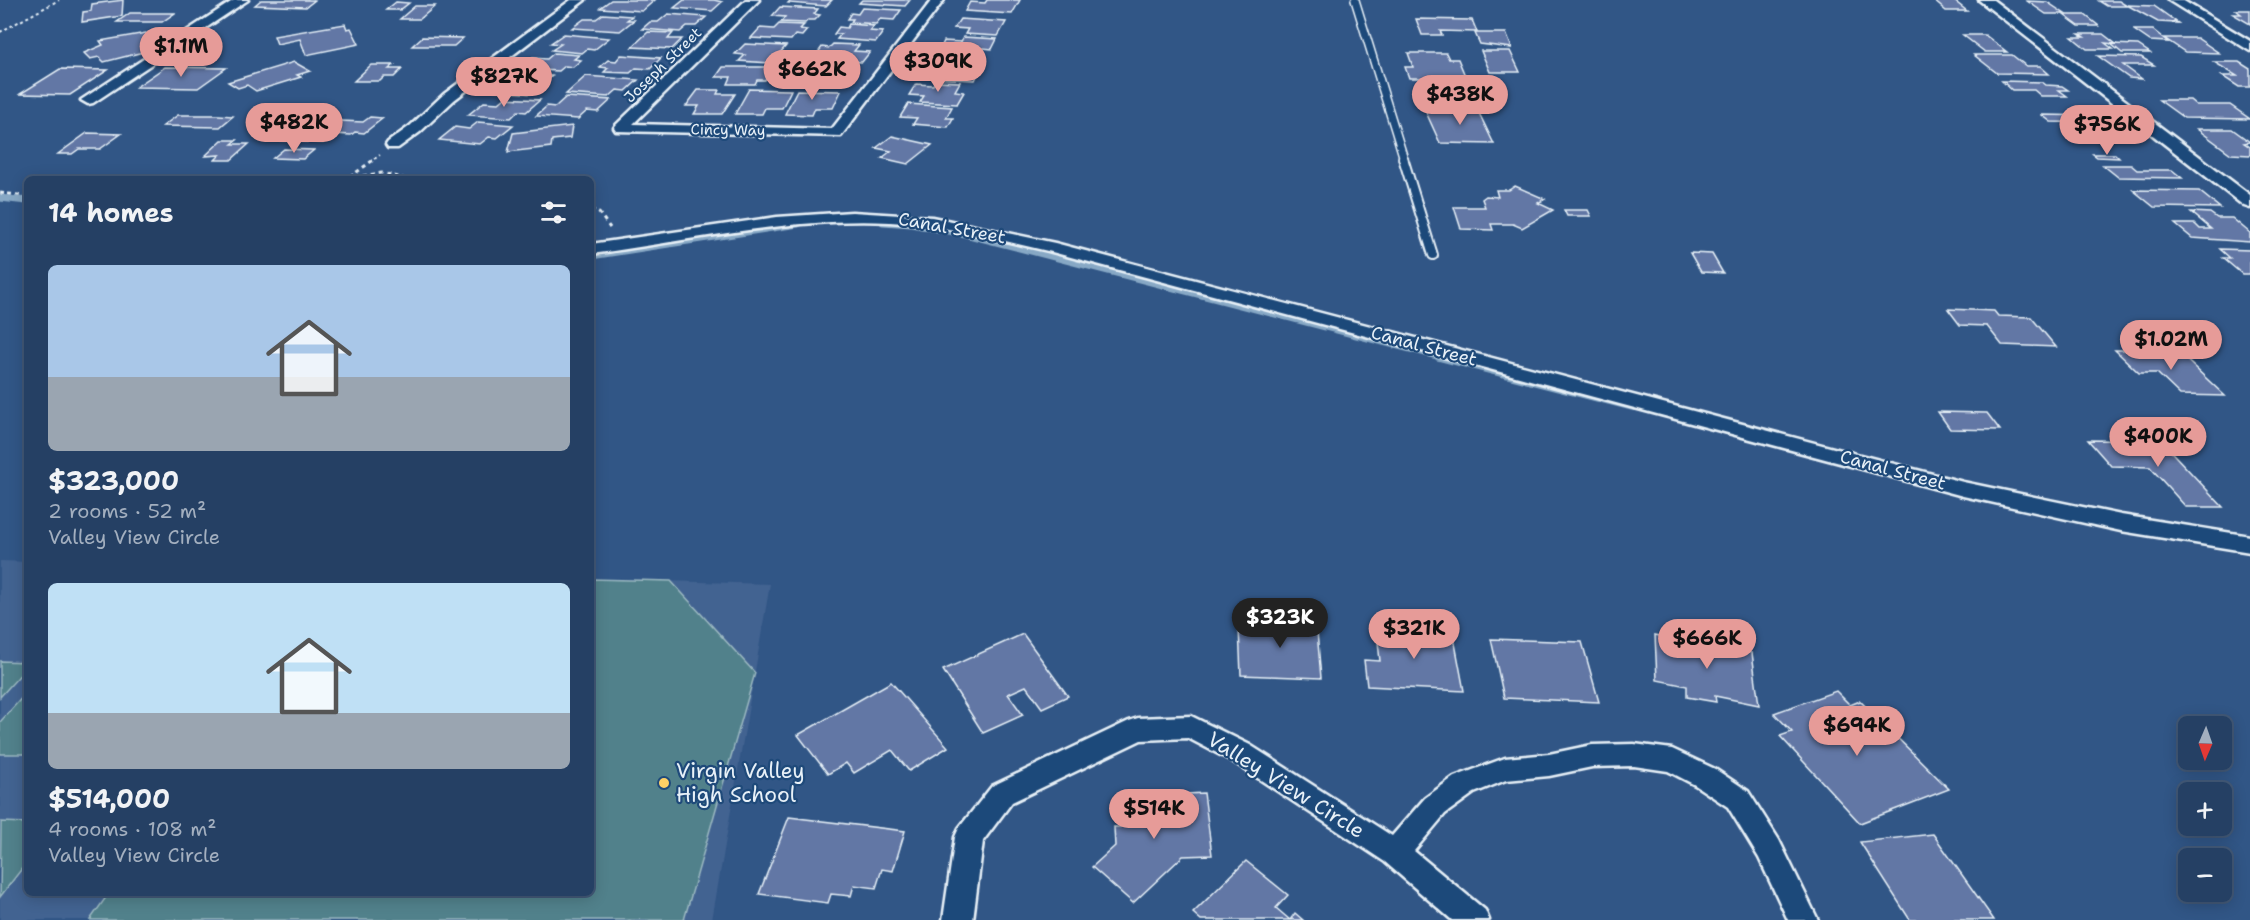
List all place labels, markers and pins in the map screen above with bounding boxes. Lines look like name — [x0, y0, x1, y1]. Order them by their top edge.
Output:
pin: $1.1M — [139, 27, 223, 78]
pin: $309K — [896, 42, 980, 93]
pin: $662K — [770, 50, 854, 101]
pin: $827K — [462, 57, 546, 108]
pin: $438K — [1418, 75, 1502, 126]
pin: $482K — [252, 103, 336, 154]
pin: $756K — [2065, 105, 2149, 156]
pin: $1.02M — [2122, 320, 2220, 371]
pin: $400K — [2116, 417, 2200, 468]
pin: $323K — [1238, 598, 1322, 649]
pin: $321K — [1372, 609, 1456, 660]
pin: $666K — [1665, 619, 1749, 670]
pin: $694K — [1815, 706, 1899, 757]
place label: Virgin Valley High School — [676, 757, 805, 809]
marker: Virgin Valley High School — [657, 776, 671, 790]
pin: $514K — [1112, 789, 1196, 840]

